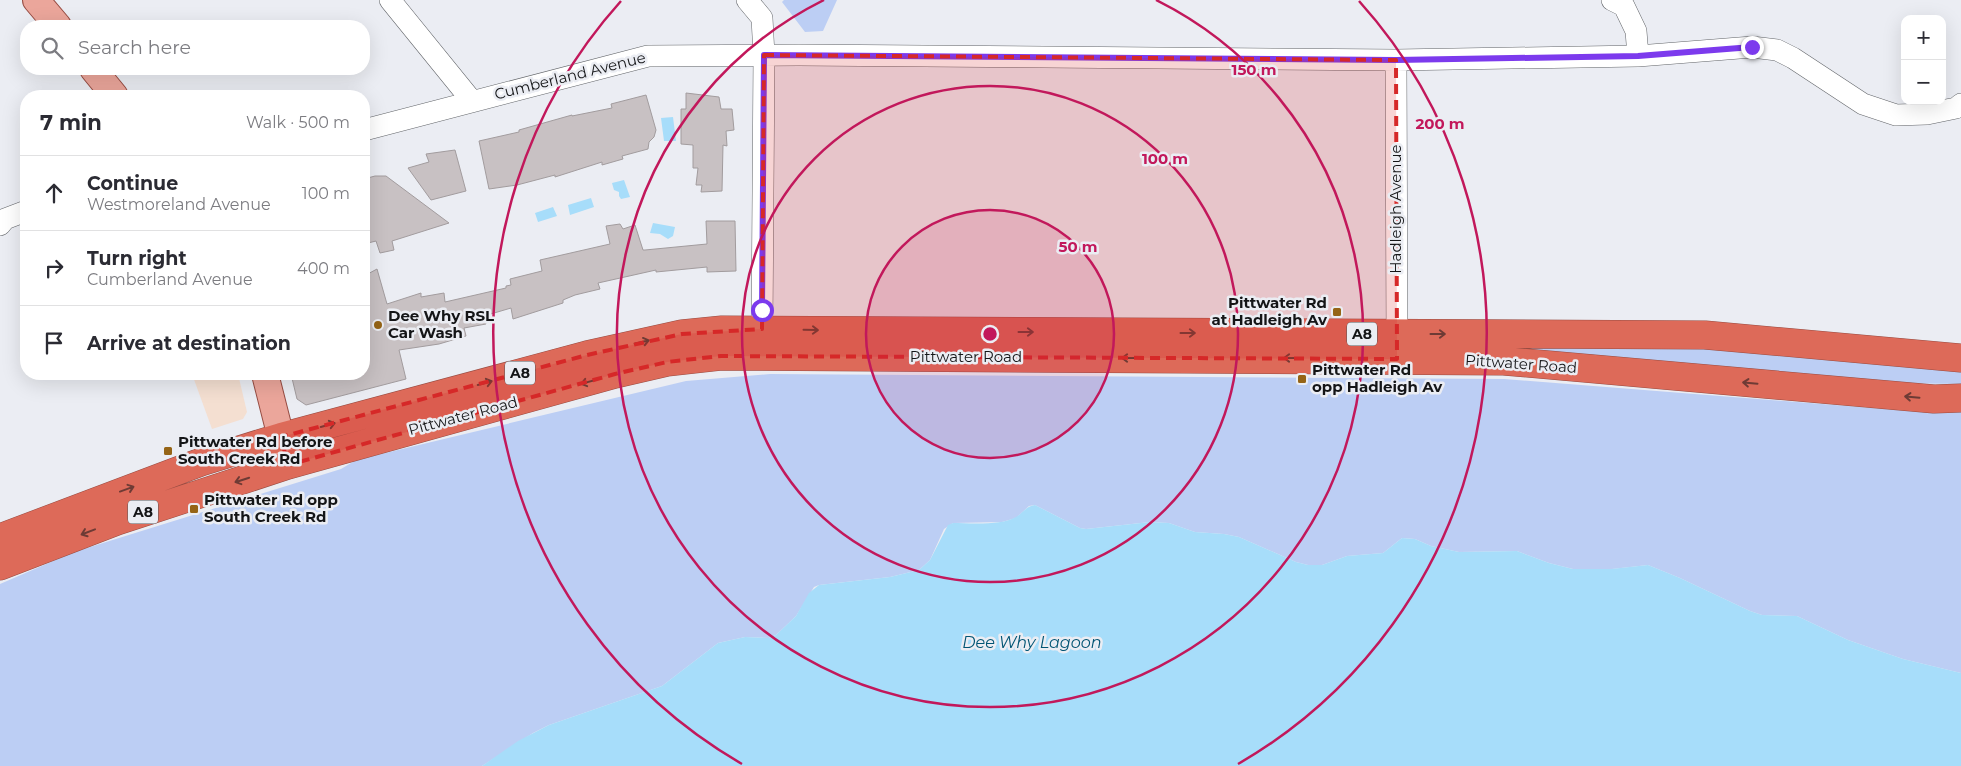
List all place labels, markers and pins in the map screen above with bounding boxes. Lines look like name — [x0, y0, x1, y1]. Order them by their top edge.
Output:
place label: Pittwater Rd at Hadleigh Av — [1212, 293, 1328, 329]
place label: Dee Why RSL Car Wash — [388, 306, 494, 342]
marker: Pittwater Rd at Hadleigh Av — [1331, 306, 1343, 318]
marker: Dee Why RSL Car Wash — [372, 319, 384, 331]
centre of rings — [981, 325, 999, 343]
place label: Pittwater Rd opp Hadleigh Av — [1312, 360, 1443, 396]
marker: Pittwater Rd opp Hadleigh Av — [1296, 373, 1308, 385]
place label: Pittwater Rd before South Creek Rd — [178, 432, 332, 468]
marker: Pittwater Rd before South Creek Rd — [162, 445, 174, 457]
place label: Pittwater Rd opp South Creek Rd — [204, 490, 338, 526]
marker: Pittwater Rd opp South Creek Rd — [188, 503, 200, 515]

